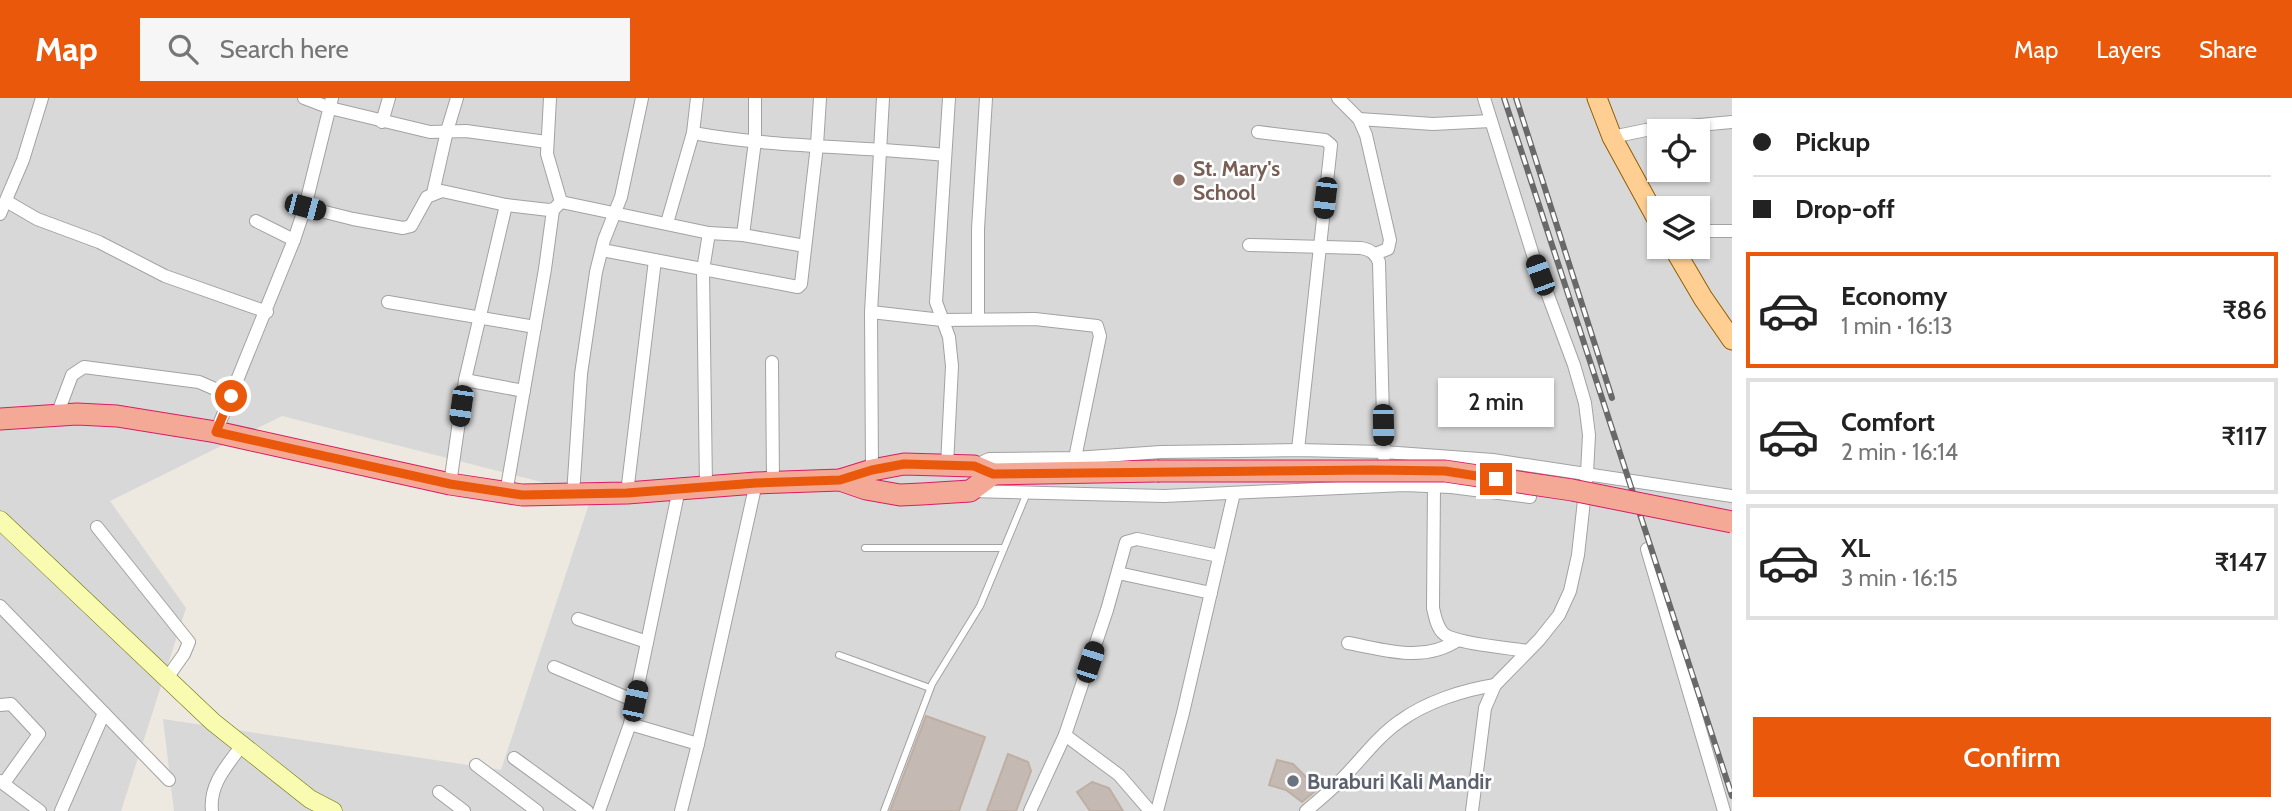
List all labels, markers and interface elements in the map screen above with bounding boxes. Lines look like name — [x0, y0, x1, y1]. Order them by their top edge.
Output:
search box — [140, 18, 630, 81]
text: Map — [35, 29, 98, 69]
icon: search — [164, 30, 202, 68]
text: Search here — [220, 33, 349, 65]
text: Map — [2014, 35, 2058, 64]
text: Layers — [2096, 35, 2161, 64]
text: Share — [2199, 35, 2257, 64]
map controls — [1647, 119, 1710, 259]
button: locate — [1647, 119, 1710, 182]
text: Pickup — [1795, 126, 1870, 158]
place label: St. Mary's School — [1193, 156, 1280, 205]
marker: St. Mary's School — [1171, 172, 1187, 188]
car — [1313, 176, 1338, 220]
car — [282, 191, 329, 223]
text: Drop-off — [1795, 193, 1895, 225]
button: layers — [1647, 196, 1710, 259]
car — [1523, 252, 1558, 298]
icon: car — [1757, 279, 1820, 342]
text: Economy — [1841, 280, 1947, 312]
text: ₹86 — [2223, 294, 2267, 326]
text: 1 min · 16:13 — [1841, 312, 1953, 340]
callout: 2 min — [1438, 378, 1554, 426]
route start — [215, 380, 247, 412]
car — [448, 384, 475, 428]
text: 2 min — [1468, 388, 1524, 416]
car — [1373, 404, 1394, 446]
icon: car — [1757, 405, 1820, 468]
text: Comfort — [1841, 406, 1935, 438]
text: ₹117 — [2221, 420, 2267, 452]
text: 2 min · 16:14 — [1841, 438, 1958, 466]
route end — [1480, 463, 1512, 495]
icon: car — [1757, 531, 1820, 594]
text: XL — [1841, 532, 1870, 564]
text: ₹147 — [2215, 546, 2267, 578]
text: 3 min · 16:15 — [1841, 564, 1958, 592]
car — [1074, 639, 1107, 685]
car — [621, 678, 650, 724]
button: Confirm — [1753, 717, 2271, 797]
place label: Buraburi Kali Mandir — [1307, 769, 1491, 794]
marker: Buraburi Kali Mandir — [1285, 773, 1301, 789]

